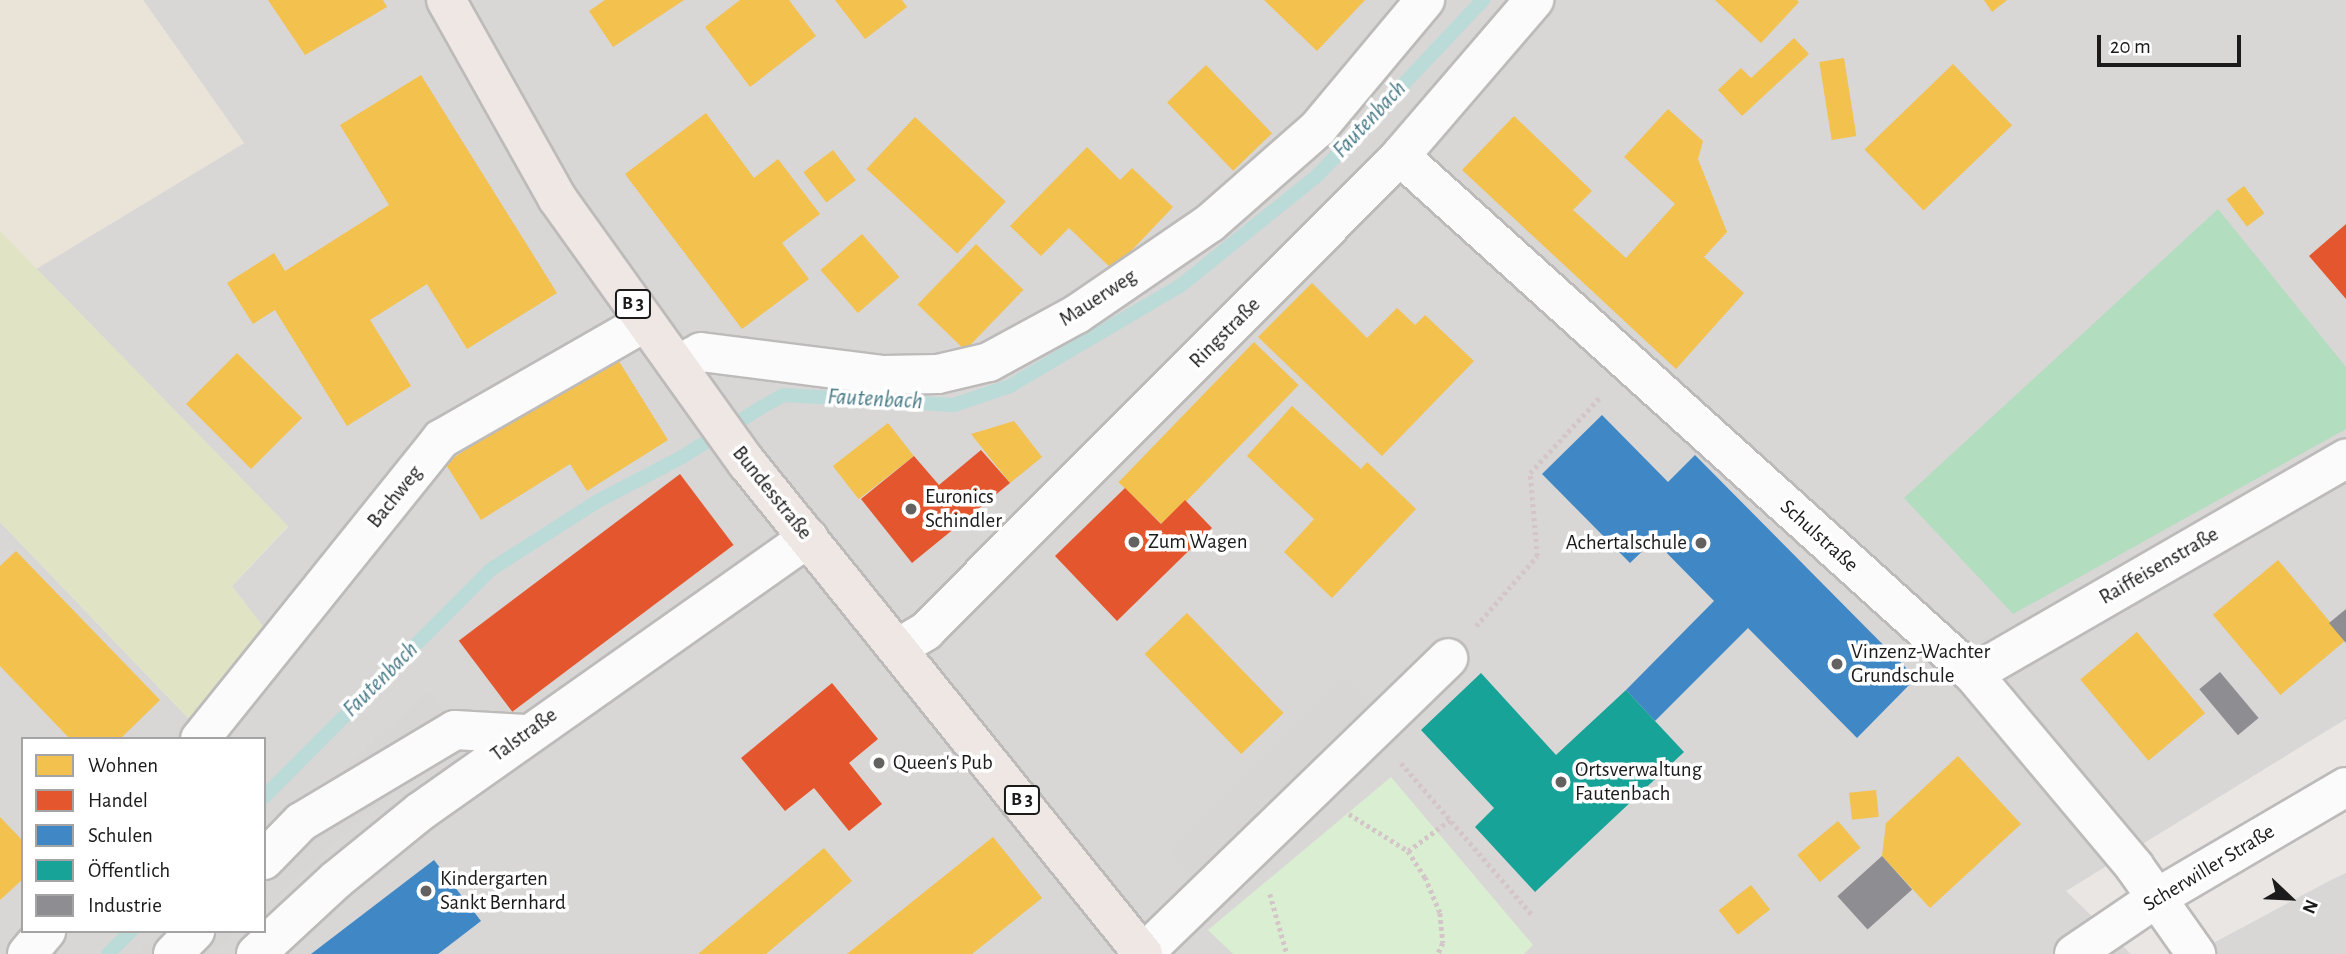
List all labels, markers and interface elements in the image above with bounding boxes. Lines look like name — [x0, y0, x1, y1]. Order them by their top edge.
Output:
scale bar — [2101, 21, 2244, 65]
text: 20 m — [2110, 36, 2151, 57]
water label: Fautenbach — [1327, 76, 1413, 164]
street label: Mauerweg — [1055, 264, 1141, 332]
road number: B 3 — [614, 288, 652, 320]
street label: Ringstraße — [1184, 292, 1266, 374]
water label: Fautenbach — [827, 384, 923, 416]
street label: Bundesstraße — [727, 441, 817, 545]
street label: Bachweg — [362, 461, 428, 533]
place label: Euronics Schindler — [925, 484, 1002, 534]
street label: Schulstraße — [1775, 494, 1863, 578]
marker: Euronics Schindler — [903, 501, 919, 517]
street label: Raiffeisenstraße — [2095, 522, 2223, 610]
place label: Zum Wagen — [1148, 529, 1248, 555]
place label: Achertalschule — [1566, 530, 1687, 556]
marker: Zum Wagen — [1126, 534, 1142, 550]
marker: Achertalschule — [1693, 535, 1709, 551]
water label: Fautenbach — [338, 637, 424, 723]
place label: Vinzenz-Wachter Grundschule — [1851, 639, 1990, 689]
marker: Vinzenz-Wachter Grundschule — [1829, 656, 1845, 672]
street label: Talstraße — [486, 703, 562, 767]
legend — [21, 737, 266, 933]
place label: Queen's Pub — [893, 750, 993, 776]
text: Wohnen — [88, 755, 158, 776]
marker: Queen's Pub — [871, 755, 887, 771]
place label: Ortsverwaltung Fautenbach — [1575, 757, 1702, 807]
marker: Ortsverwaltung Fautenbach — [1553, 774, 1569, 790]
road number: B 3 — [1003, 785, 1041, 816]
text: Handel — [88, 790, 148, 811]
street label: Scherwiller Straße — [2139, 819, 2279, 917]
text: Schulen — [88, 825, 153, 846]
text: Öffentlich — [88, 860, 170, 881]
north arrow — [2255, 863, 2325, 933]
place label: Kindergarten Sankt Bernhard — [440, 866, 566, 916]
marker: Kindergarten Sankt Bernhard — [418, 883, 434, 899]
text: Industrie — [88, 895, 162, 916]
text: N — [2298, 897, 2321, 916]

